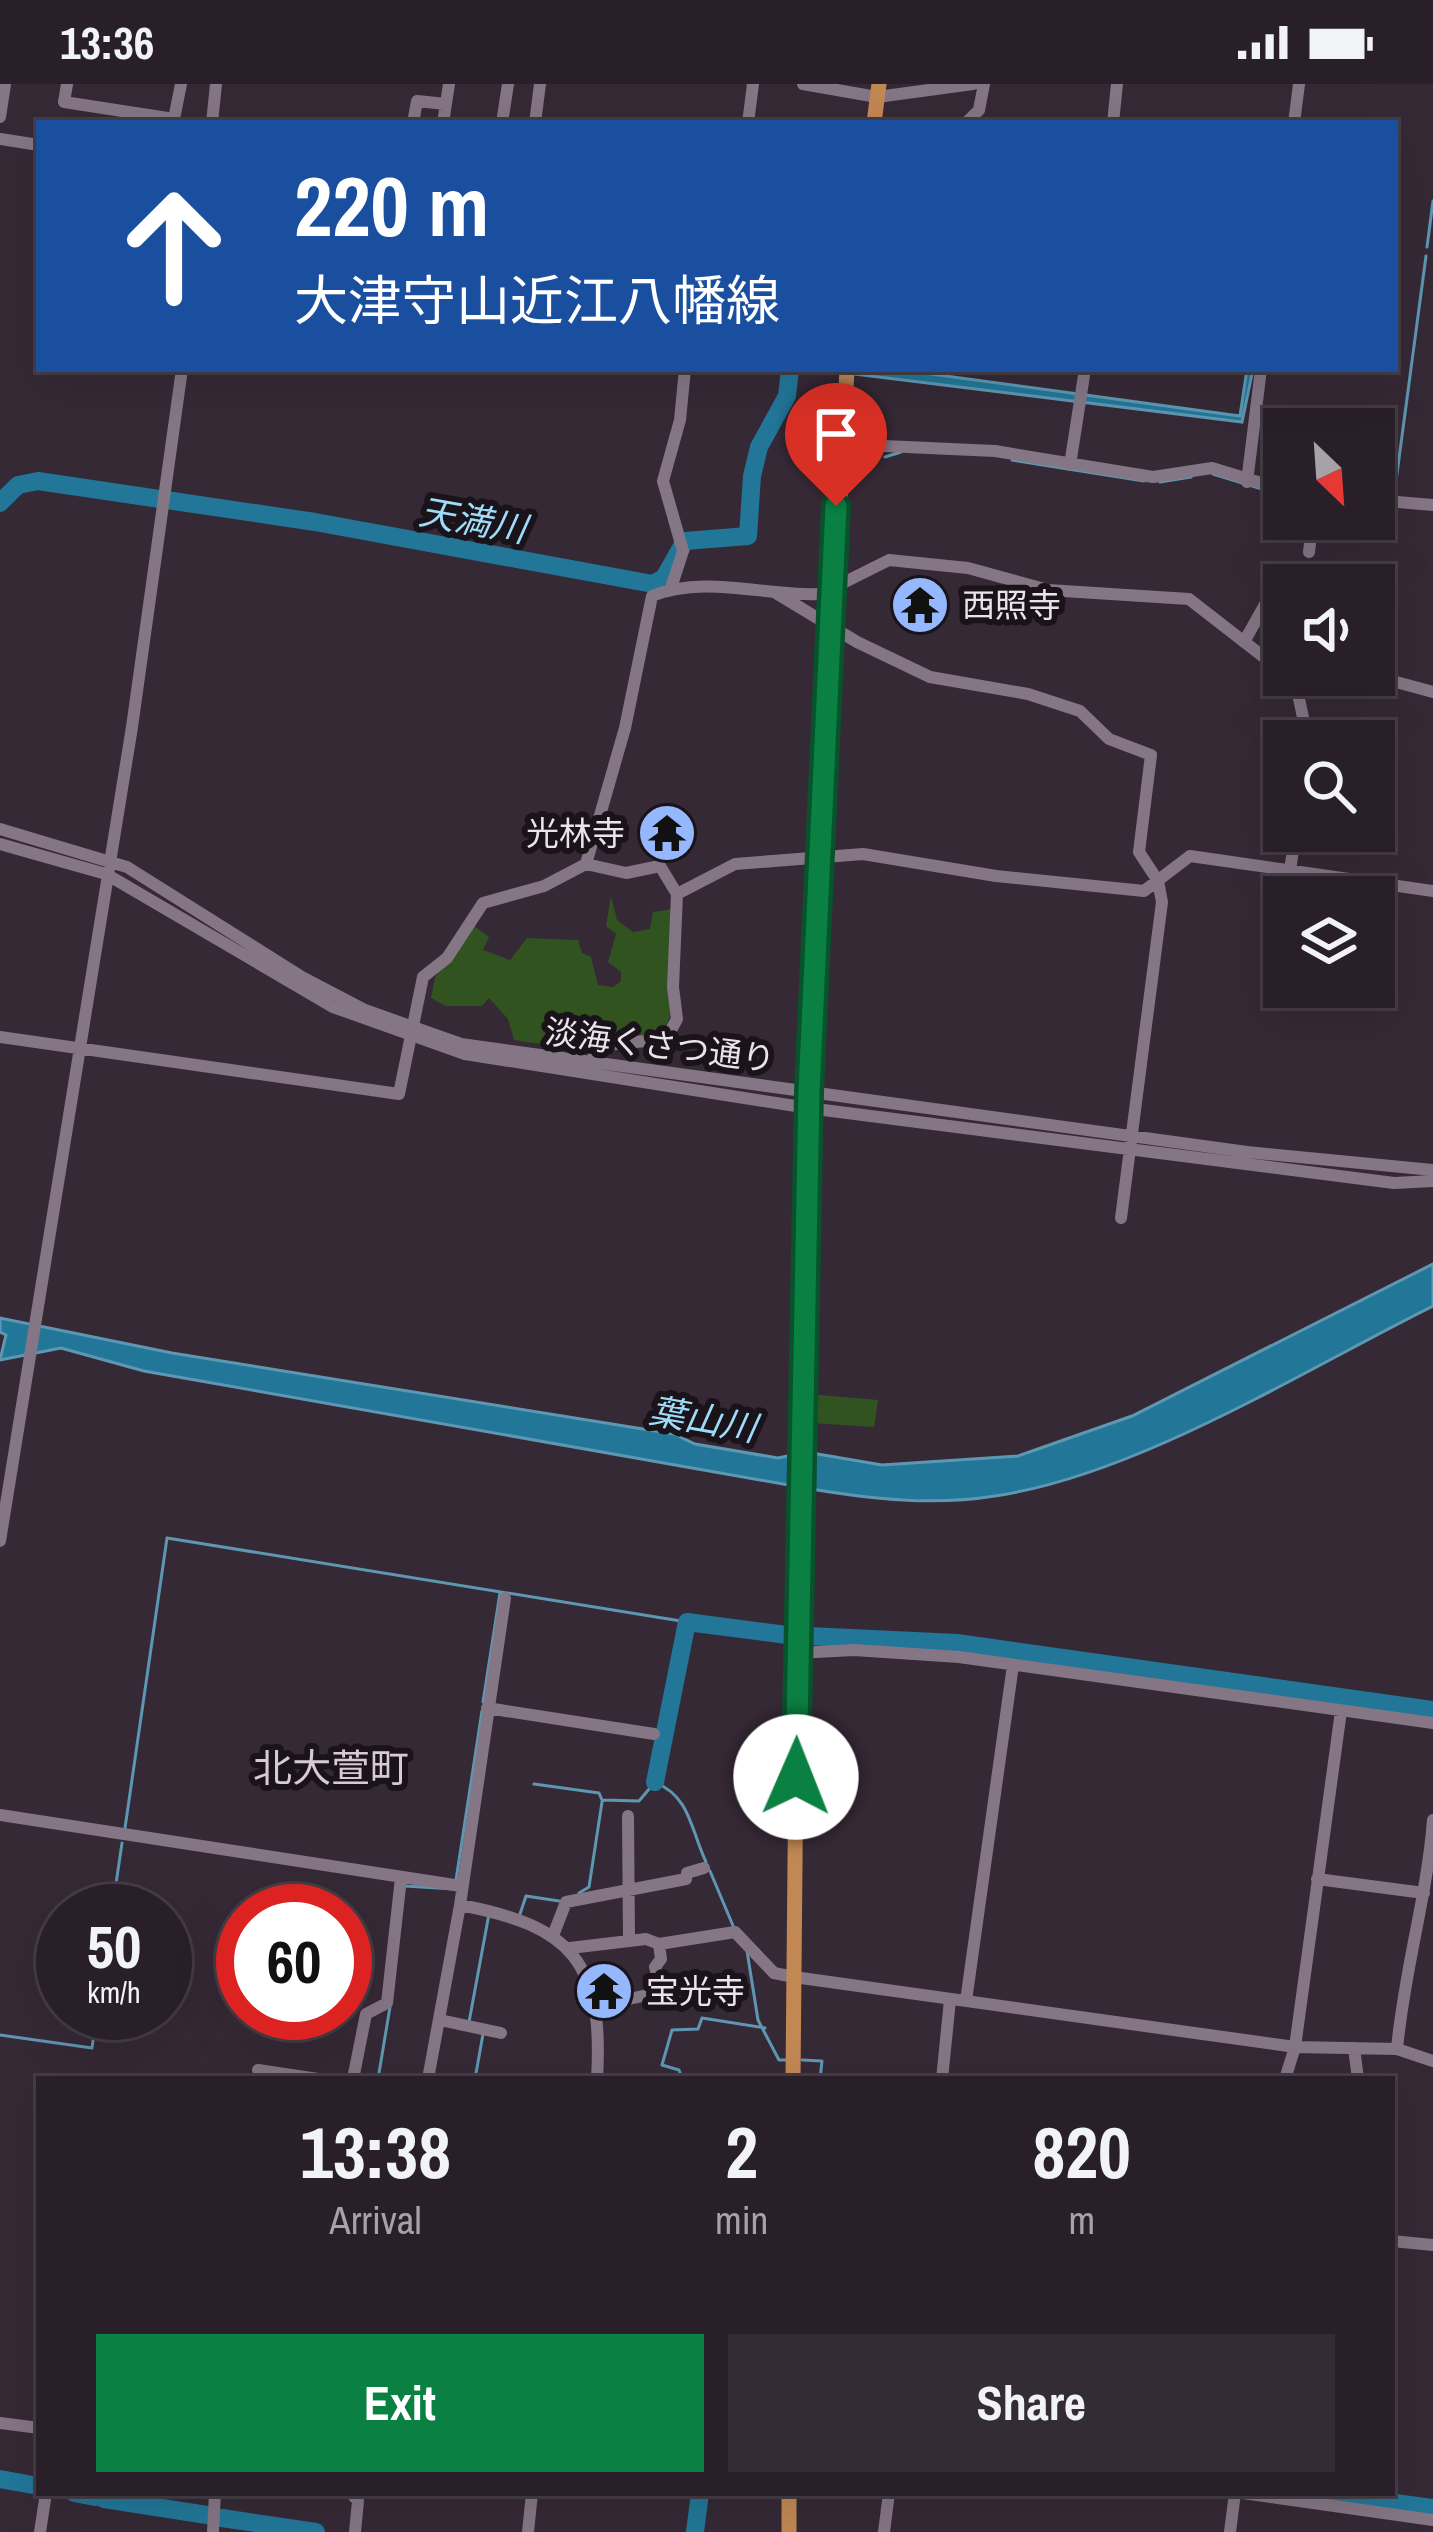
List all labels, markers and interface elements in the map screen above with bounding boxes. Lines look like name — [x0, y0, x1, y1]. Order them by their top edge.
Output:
text: 13:36 — [60, 12, 154, 73]
text: 220 m — [294, 149, 489, 262]
icon: ahead — [96, 168, 252, 324]
text: 大津守山近江八幡線 — [294, 264, 780, 337]
pin — [785, 383, 887, 506]
icon: arrive — [803, 401, 869, 467]
north arrow — [1263, 408, 1395, 540]
map controls — [1263, 408, 1395, 1008]
water label: 天満川 — [416, 487, 534, 554]
button: sound — [1263, 564, 1395, 696]
temple icon: 西照寺 — [889, 574, 951, 636]
place label: 西照寺 — [962, 583, 1061, 627]
button: search — [1263, 720, 1395, 852]
temple icon: 光林寺 — [636, 802, 698, 864]
place label: 光林寺 — [526, 811, 625, 855]
button: layers — [1263, 876, 1395, 1008]
street label: 淡海くさつ通り — [543, 1009, 777, 1081]
water label: 葉山川 — [646, 1386, 764, 1453]
position arrow — [733, 1714, 859, 1840]
district label: 北大萱町 — [253, 1742, 409, 1794]
speed limit sign: 60 — [216, 1884, 372, 2040]
text: 50 — [87, 1906, 141, 1987]
temple icon: 宝光寺 — [573, 1960, 635, 2022]
place label: 宝光寺 — [646, 1969, 745, 2013]
text: km/h — [87, 1972, 141, 2012]
text: 13:38 — [300, 2103, 451, 2200]
text: 2 — [725, 2103, 758, 2200]
text: 820 — [1032, 2103, 1131, 2200]
text: Arrival — [329, 2194, 422, 2246]
text: min — [715, 2194, 768, 2246]
text: m — [1068, 2194, 1095, 2246]
button: Exit — [96, 2334, 704, 2472]
button: Share — [728, 2334, 1335, 2472]

